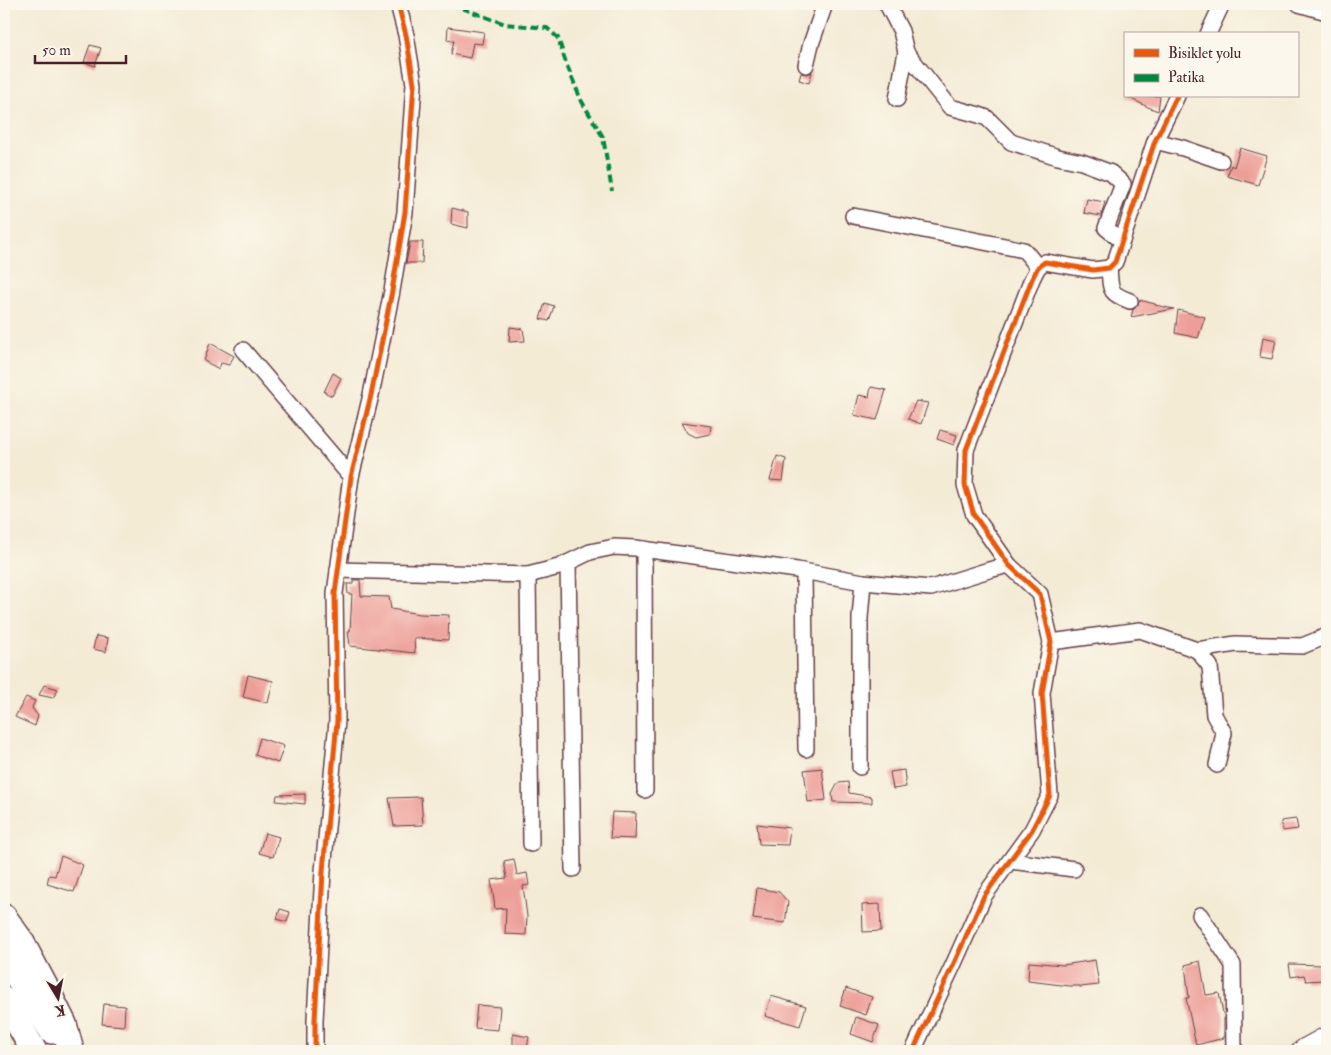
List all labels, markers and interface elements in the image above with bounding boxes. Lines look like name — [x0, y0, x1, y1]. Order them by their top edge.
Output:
scale bar — [35, 32, 126, 64]
legend — [1124, 32, 1298, 98]
text: 50 m — [42, 41, 71, 60]
text: Bisiklet yolu — [1168, 44, 1242, 63]
text: Patika — [1168, 68, 1205, 87]
north arrow — [32, 972, 82, 1022]
text: K — [53, 1001, 66, 1020]

